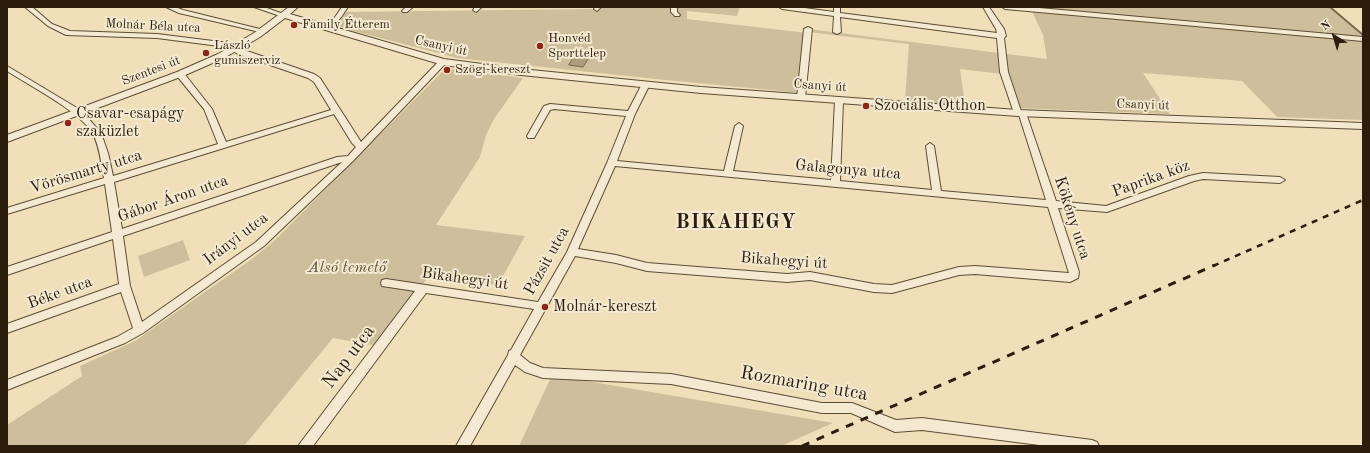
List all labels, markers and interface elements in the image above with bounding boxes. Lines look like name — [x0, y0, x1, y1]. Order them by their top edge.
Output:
street label: Molnár Béla utca — [105, 16, 201, 36]
north arrow — [1314, 16, 1354, 56]
place label: Family Étterem — [302, 17, 390, 33]
text: N — [1320, 19, 1333, 33]
marker: Family Étterem — [289, 20, 299, 30]
place label: Honvéd Sporttelep — [548, 31, 606, 62]
street label: Csanyi út — [413, 32, 469, 60]
place label: László gumiszerviz — [214, 38, 281, 69]
marker: Honvéd Sporttelep — [535, 41, 545, 51]
marker: László gumiszerviz — [201, 48, 211, 58]
street label: Szentesi út — [119, 53, 183, 89]
place label: Szögi-kereszt — [455, 62, 531, 78]
marker: Szögi-kereszt — [442, 65, 452, 75]
street label: Csanyi út — [793, 76, 847, 96]
place label: Szociális Otthon — [874, 96, 986, 116]
street label: Csanyi út — [1116, 96, 1170, 114]
marker: Szociális Otthon — [861, 101, 871, 111]
place label: Csavar-csapágy szaküzlet — [76, 104, 185, 142]
marker: Csavar-csapágy szaküzlet — [63, 118, 73, 128]
street label: Vörösmarty utca — [27, 146, 145, 198]
street label: Galagonya utca — [794, 156, 902, 184]
street label: Paprika köz — [1110, 156, 1192, 202]
street label: Gábor Áron utca — [115, 171, 231, 227]
street label: Kökény utca — [1050, 174, 1094, 262]
street label: Irányi utca — [200, 209, 272, 269]
district label: BIKAHEGY — [676, 211, 796, 235]
street label: Pázsit utca — [520, 223, 574, 299]
street label: Bikahegyi út — [740, 248, 828, 274]
park label: Alsó temető — [308, 258, 386, 278]
street label: Bikahegyi út — [420, 263, 510, 295]
street label: Béke utca — [25, 272, 95, 314]
place label: Molnár-kereszt — [553, 297, 657, 317]
marker: Molnár-kereszt — [540, 302, 550, 312]
street label: Nap utca — [318, 321, 380, 393]
street label: Rozmaring utca — [738, 362, 870, 406]

